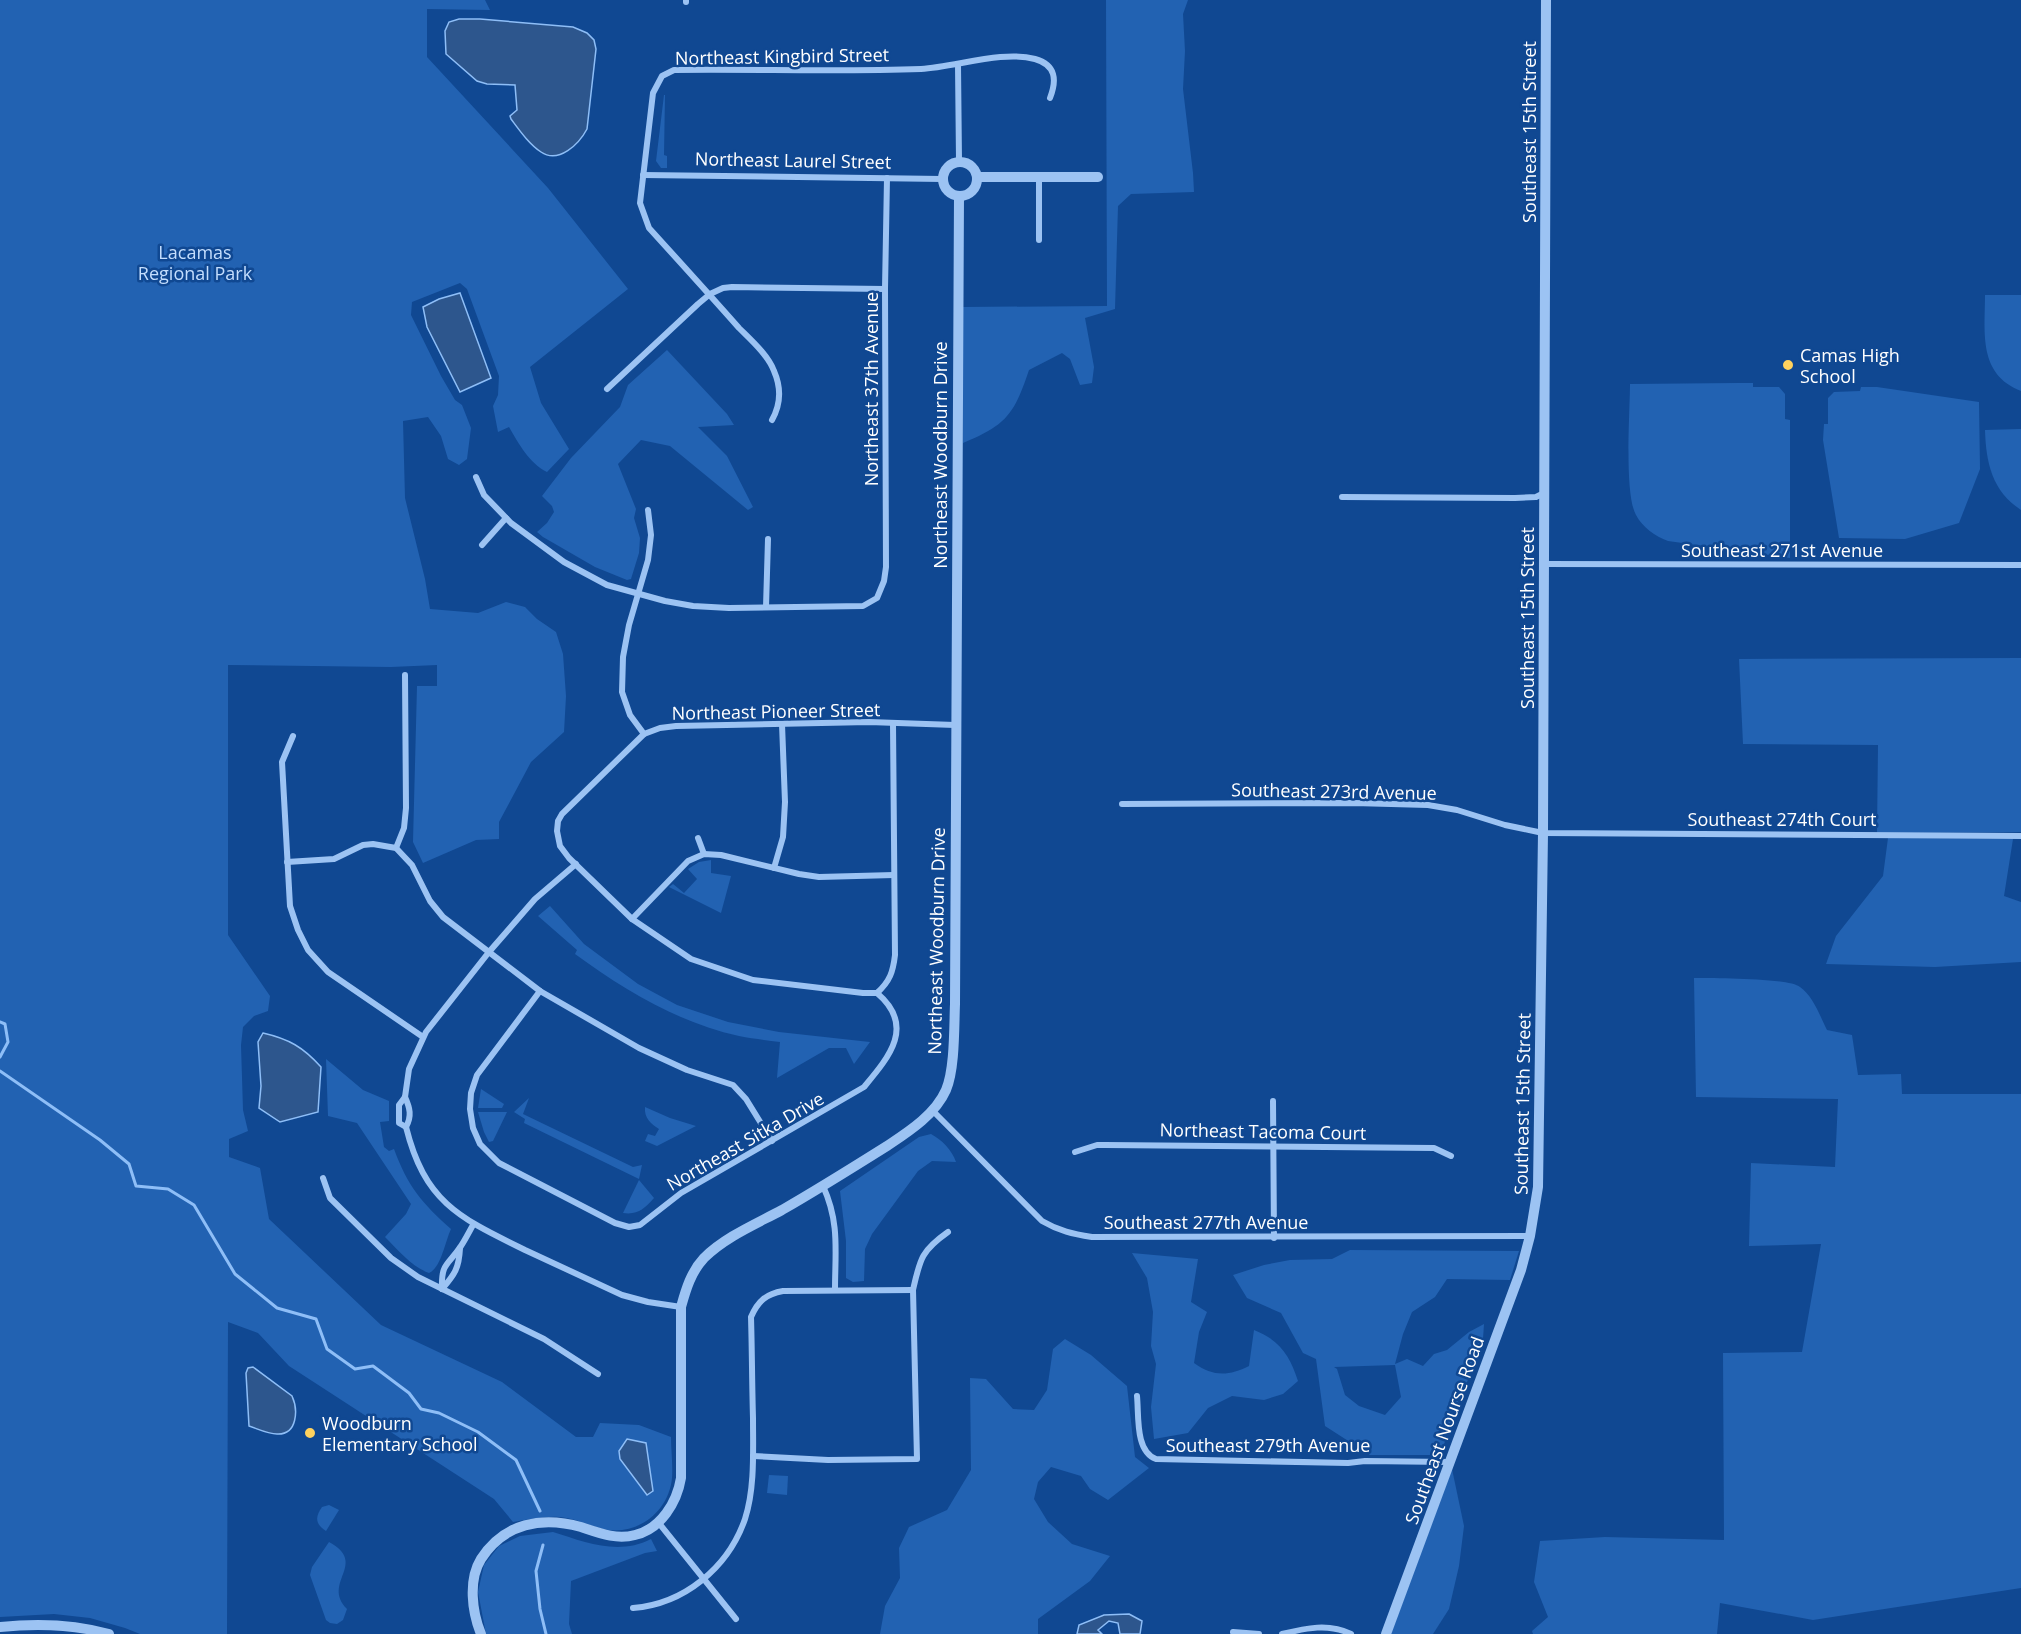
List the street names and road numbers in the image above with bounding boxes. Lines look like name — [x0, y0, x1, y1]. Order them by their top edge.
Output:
street label: Southeast 15th Street — [1517, 41, 1541, 223]
street label: Northeast Kingbird Street — [675, 42, 889, 70]
street label: Northeast Laurel Street — [695, 146, 891, 174]
street label: Northeast 37th Avenue — [859, 292, 883, 486]
street label: Northeast Woodburn Drive — [928, 341, 952, 569]
street label: Southeast 15th Street — [1515, 527, 1539, 709]
street label: Southeast 271st Avenue — [1681, 538, 1883, 562]
street label: Northeast Pioneer Street — [671, 697, 881, 725]
street label: Southeast 273rd Avenue — [1231, 777, 1437, 805]
street label: Southeast 274th Court — [1688, 807, 1876, 831]
street label: Northeast Woodburn Drive — [922, 827, 950, 1055]
street label: Southeast 15th Street — [1508, 1013, 1536, 1195]
street label: Northeast Sitka Drive — [662, 1086, 828, 1196]
street label: Northeast Tacoma Court — [1159, 1117, 1367, 1145]
street label: Southeast 277th Avenue — [1104, 1210, 1308, 1234]
street label: Southeast Nourse Road — [1399, 1333, 1489, 1527]
street label: Southeast 279th Avenue — [1166, 1433, 1370, 1457]

